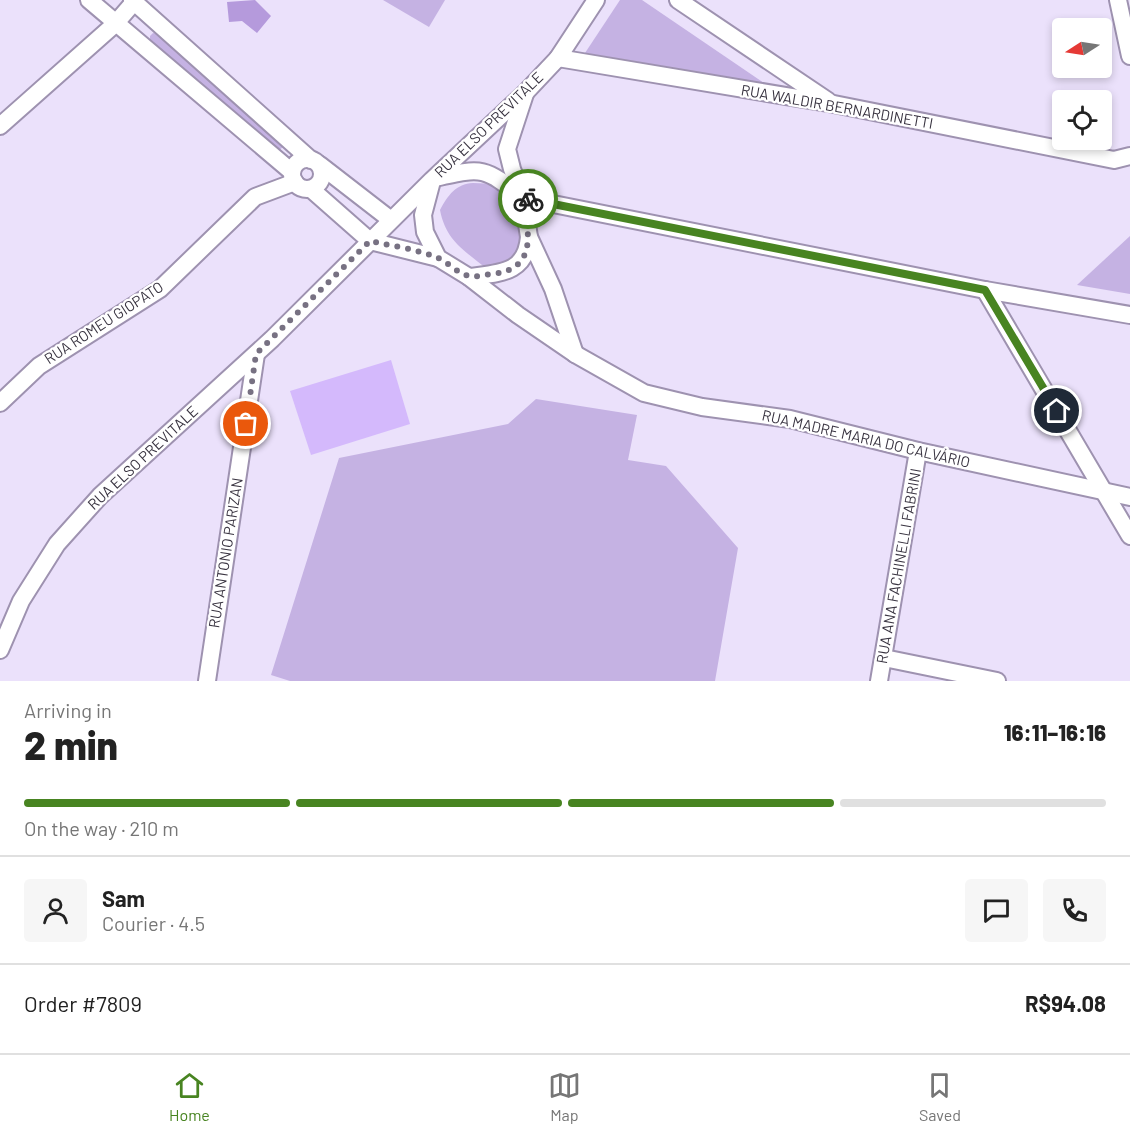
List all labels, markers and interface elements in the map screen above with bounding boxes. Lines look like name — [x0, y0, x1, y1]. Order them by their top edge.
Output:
north arrow — [1052, 18, 1112, 78]
map controls — [1052, 18, 1112, 150]
street label: RUA ELSO PREVITALE — [430, 68, 546, 181]
street label: RUA WALDIR BERNARDINETTI — [740, 80, 935, 132]
button: locate — [1052, 90, 1112, 150]
courier — [498, 169, 558, 229]
icon: bike — [512, 183, 545, 216]
street label: RUA ROMEU GIOPATO — [41, 277, 166, 367]
pin — [1031, 385, 1082, 436]
icon: home — [1040, 394, 1073, 427]
pin — [220, 398, 271, 449]
street label: RUA ELSO PREVITALE — [84, 402, 201, 513]
street label: RUA MADRE MARIA DO CALVÁRIO — [760, 405, 972, 471]
icon: bag — [229, 407, 262, 440]
street label: RUA ANA FACHINELLI FABRINI — [872, 467, 924, 665]
street label: RUA ANTONIO PARIZAN — [204, 476, 246, 629]
text: Arriving in — [24, 698, 112, 722]
text: 16:11–16:16 — [1004, 719, 1106, 745]
text: 2 min — [24, 721, 118, 768]
text: On the way · 210 m — [24, 816, 179, 840]
button: person — [24, 879, 87, 942]
button: chat — [965, 879, 1028, 942]
button: phone — [1043, 879, 1106, 942]
text: Sam — [102, 885, 145, 911]
text: Courier · 4.5 — [102, 911, 205, 935]
text: Order #7809 — [24, 990, 142, 1016]
text: R$94.08 — [1025, 990, 1106, 1016]
tab: Home — [169, 1069, 210, 1124]
tab: Map — [548, 1069, 581, 1124]
tab: Saved — [919, 1069, 961, 1124]

